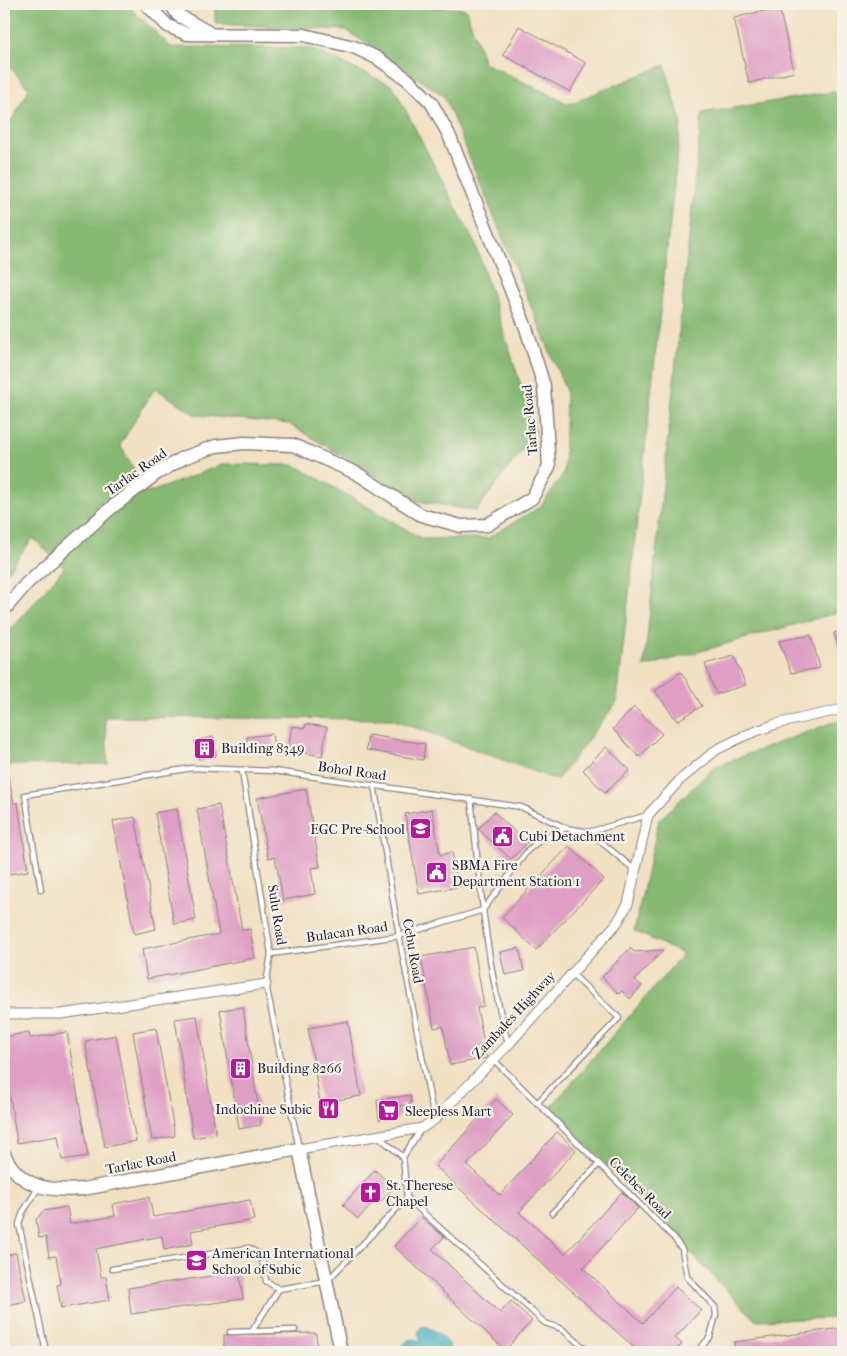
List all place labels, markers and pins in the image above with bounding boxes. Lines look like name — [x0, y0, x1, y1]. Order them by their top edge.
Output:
building icon: Building 8349 — [193, 736, 217, 760]
place label: Building 8349 — [221, 740, 305, 757]
school or university icon: EGC Pre-School — [409, 817, 433, 841]
place label: EGC Pre-School — [310, 821, 405, 838]
public building icon: Cubi Detachment — [491, 824, 515, 848]
place label: Cubi Detachment — [519, 828, 625, 845]
place label: SBMA Fire Department Station 1 — [452, 857, 580, 890]
public building icon: SBMA Fire Department Station 1 — [424, 861, 448, 885]
building icon: Building 8266 — [229, 1056, 253, 1080]
place label: Building 8266 — [257, 1060, 342, 1077]
restaurant icon: Indochine Subic — [316, 1097, 340, 1121]
supermarket icon: Sleepless Mart — [377, 1099, 401, 1123]
place label: Indochine Subic — [215, 1101, 312, 1118]
place label: Sleepless Mart — [405, 1103, 492, 1120]
place label: St. Therese Chapel — [386, 1177, 453, 1210]
church icon: St. Therese Chapel — [358, 1181, 382, 1205]
place label: American International School of Subic — [211, 1245, 354, 1278]
school or university icon: American International School of Subic — [184, 1249, 208, 1273]

